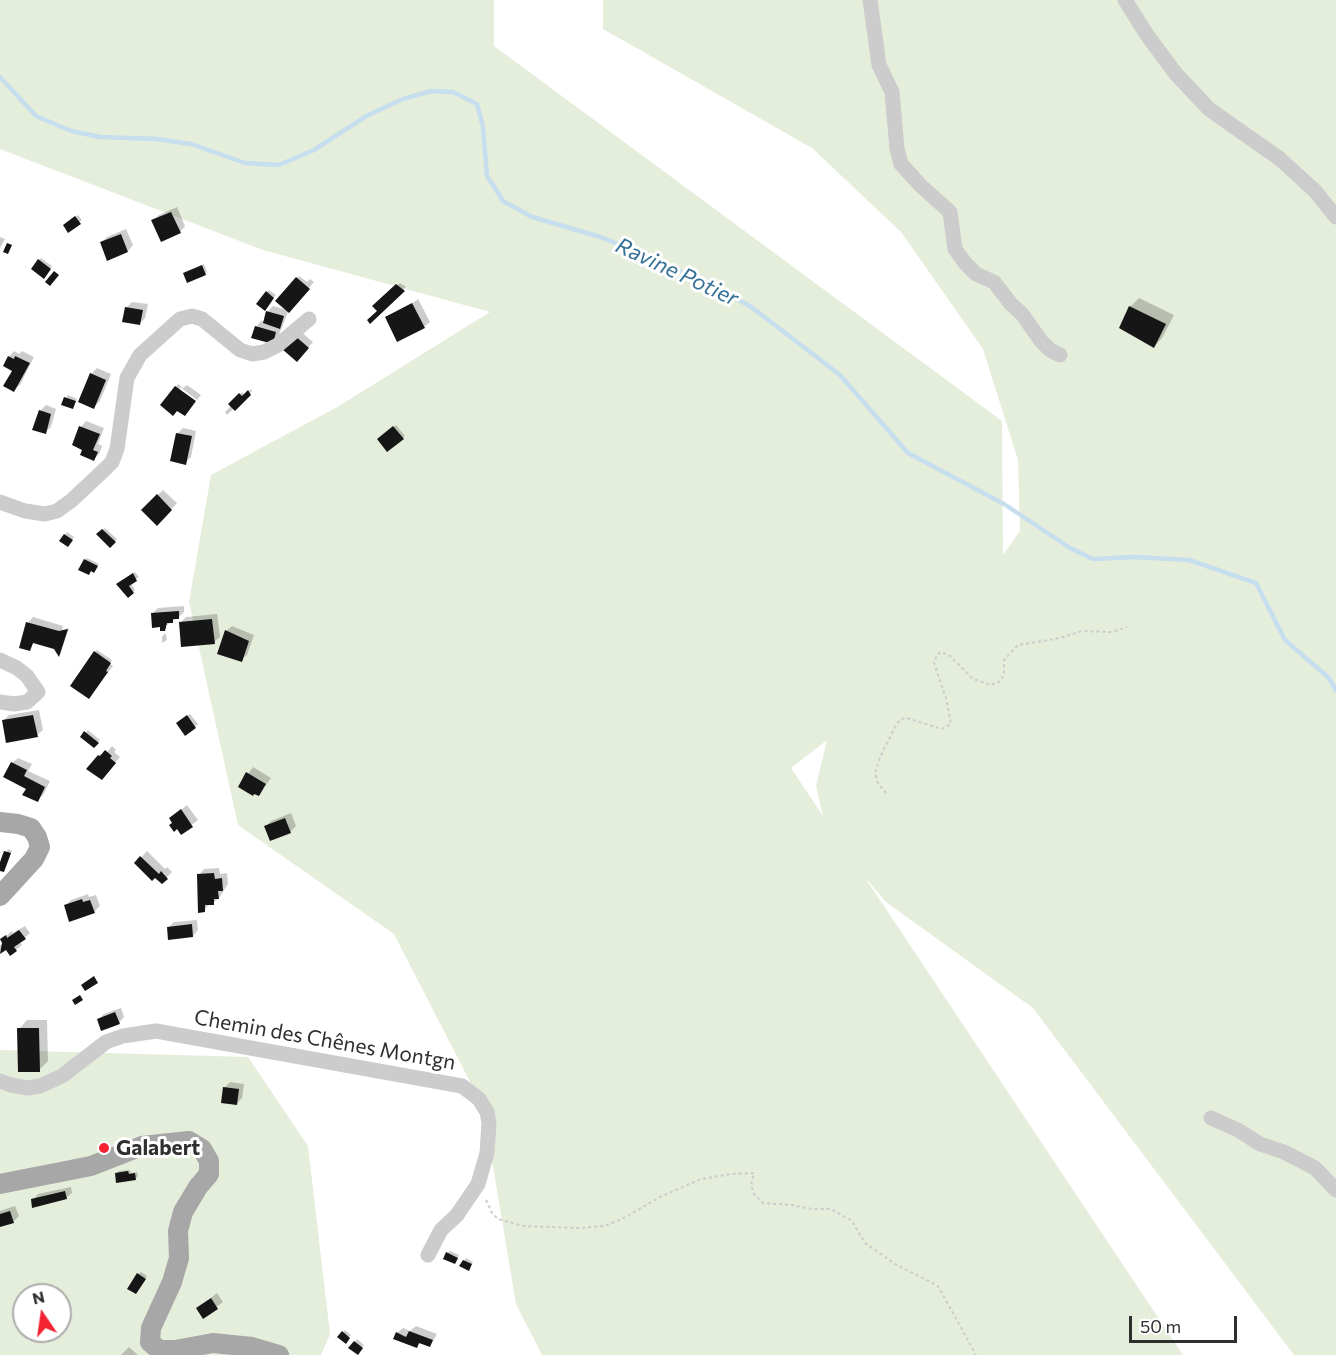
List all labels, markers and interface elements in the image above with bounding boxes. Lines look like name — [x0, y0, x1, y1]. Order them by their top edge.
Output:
water label: Ravine Potier — [611, 232, 743, 312]
street label: Chemin des Chênes Montgn — [192, 1005, 458, 1075]
place label: Galabert — [116, 1135, 200, 1161]
marker: Galabert — [97, 1141, 111, 1155]
north arrow — [12, 1283, 72, 1343]
text: N — [30, 1286, 46, 1308]
scale bar — [1132, 1304, 1240, 1342]
text: 50 m — [1140, 1315, 1181, 1337]

